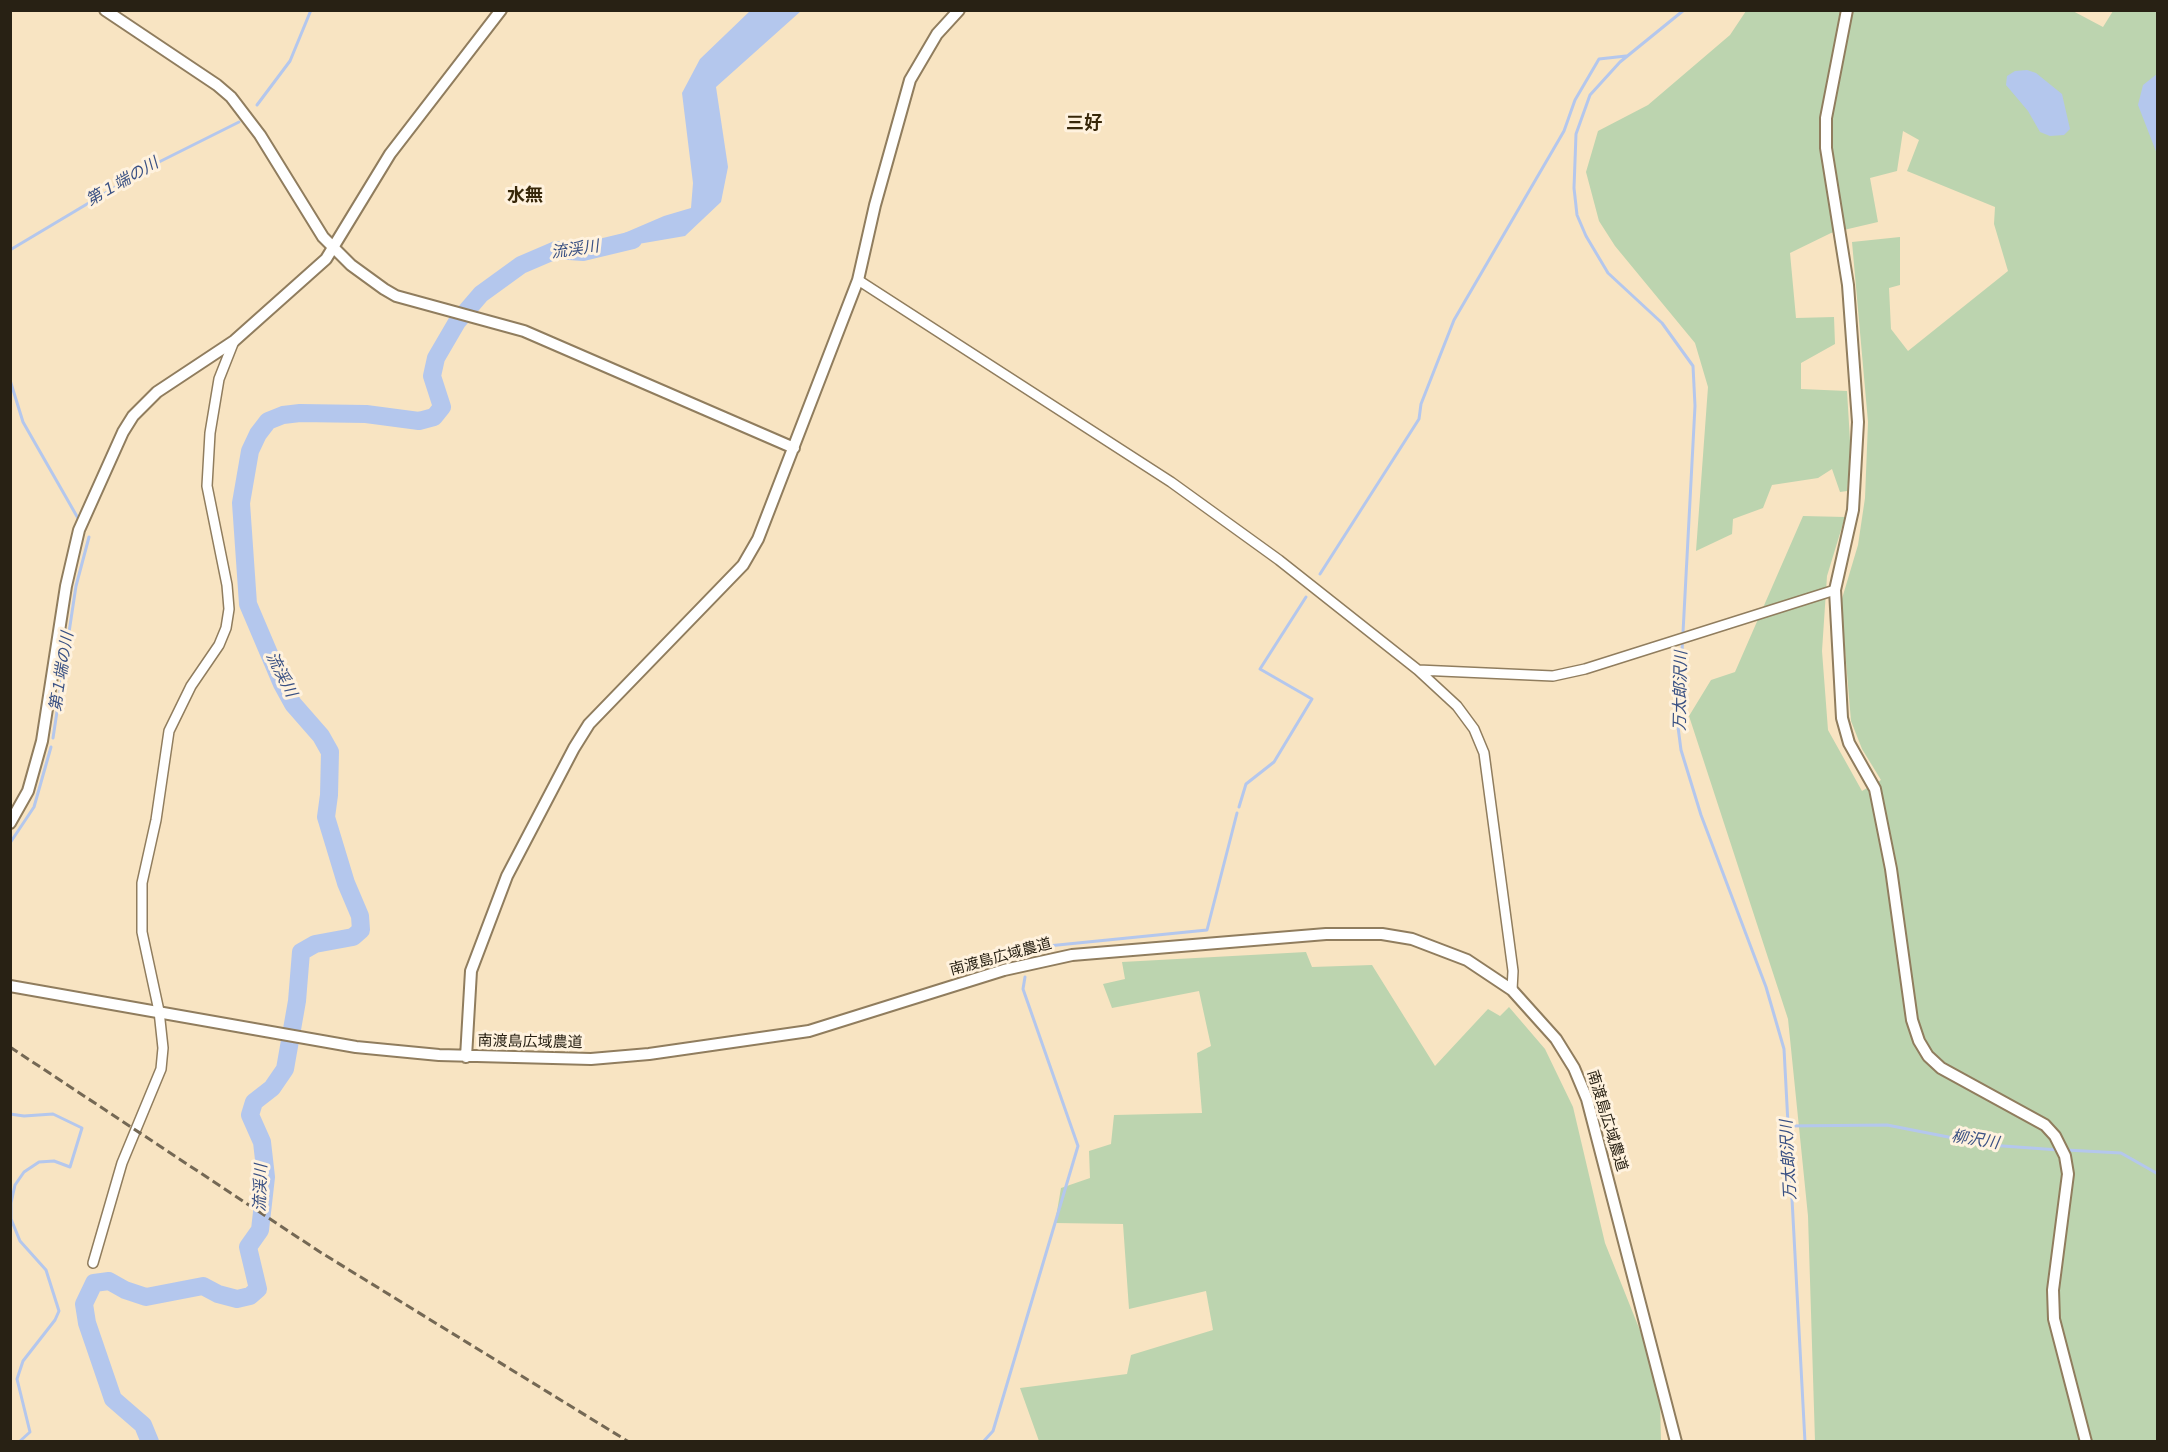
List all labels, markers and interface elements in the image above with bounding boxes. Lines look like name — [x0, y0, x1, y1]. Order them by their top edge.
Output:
district label: 三好 — [1066, 114, 1102, 136]
water label: 第１端の川 — [84, 155, 162, 211]
district label: 水無 — [507, 186, 543, 208]
water label: 流渓川 — [550, 238, 600, 264]
water label: 第１端の川 — [47, 631, 79, 713]
water label: 流渓川 — [261, 649, 299, 701]
water label: 万太郎沢川 — [1672, 651, 1692, 731]
street label: 南渡島広域農道 — [948, 936, 1054, 980]
street label: 南渡島広域農道 — [477, 1033, 583, 1053]
street label: 南渡島広域農道 — [1582, 1068, 1630, 1174]
water label: 万太郎沢川 — [1778, 1120, 1802, 1200]
water label: 柳沢川 — [1950, 1128, 2000, 1154]
water label: 流渓川 — [252, 1164, 272, 1212]

